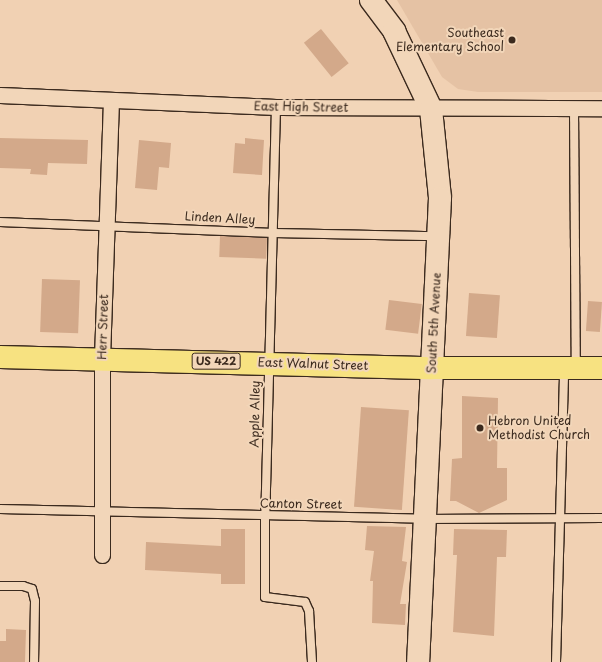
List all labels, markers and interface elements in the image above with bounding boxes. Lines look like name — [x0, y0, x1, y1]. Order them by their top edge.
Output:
place label: Southeast Elementary School — [396, 26, 504, 54]
marker: Southeast Elementary School — [507, 35, 517, 45]
street label: East High Street — [253, 99, 349, 115]
street label: Linden Alley — [184, 209, 256, 227]
street label: South 5th Avenue — [424, 272, 444, 374]
street label: Herr Street — [95, 294, 111, 360]
road number: US 422 — [191, 352, 241, 370]
street label: East Walnut Street — [258, 355, 368, 373]
street label: Apple Alley — [247, 380, 263, 448]
place label: Hebron United Methodist Church — [488, 414, 590, 442]
marker: Hebron United Methodist Church — [475, 423, 485, 433]
street label: Canton Street — [260, 496, 342, 512]

